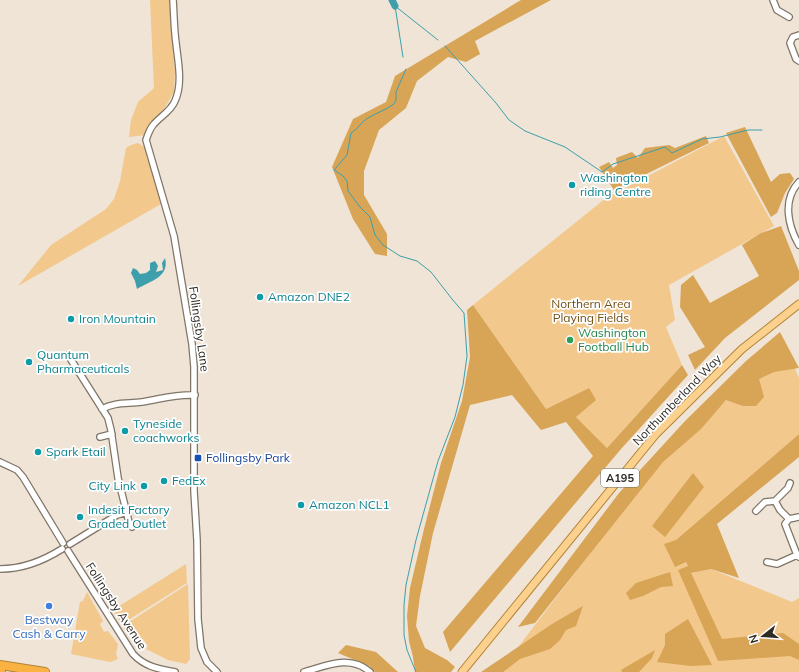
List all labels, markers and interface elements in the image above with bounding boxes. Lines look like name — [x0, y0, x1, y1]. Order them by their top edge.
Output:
place label: Washington riding Centre — [580, 170, 651, 199]
marker: Washington riding Centre — [567, 180, 577, 190]
street label: Follingsby Lane — [186, 285, 213, 373]
place label: Amazon DNE2 — [268, 289, 350, 304]
marker: Amazon DNE2 — [255, 292, 265, 302]
park label: Northern Area Playing Fields — [551, 296, 631, 325]
place label: Iron Mountain — [79, 311, 156, 326]
marker: Iron Mountain — [66, 314, 76, 324]
place label: Washington Football Hub — [578, 325, 649, 354]
marker: Washington Football Hub — [565, 335, 575, 345]
place label: Quantum Pharmaceuticals — [37, 347, 129, 376]
street label: Northumberland Way — [629, 351, 724, 448]
marker: Quantum Pharmaceuticals — [24, 357, 34, 367]
place label: Tyneside coachworks — [133, 416, 199, 445]
marker: Tyneside coachworks — [120, 426, 130, 436]
place label: Spark Etail — [46, 444, 106, 459]
marker: Spark Etail — [33, 447, 43, 457]
place label: Follingsby Park — [206, 450, 291, 465]
marker: Follingsby Park — [193, 453, 203, 463]
road number: A195 — [601, 469, 639, 487]
place label: FedEx — [172, 473, 206, 488]
marker: FedEx — [159, 476, 169, 486]
place label: City Link — [89, 478, 137, 493]
marker: City Link — [139, 481, 149, 491]
place label: Amazon NCL1 — [309, 497, 390, 512]
marker: Amazon NCL1 — [296, 500, 306, 510]
place label: Indesit Factory Graded Outlet — [88, 502, 170, 531]
marker: Indesit Factory Graded Outlet — [75, 512, 85, 522]
street label: Follingsby Avenue — [83, 559, 150, 652]
marker: Bestway Cash & Carry — [44, 601, 54, 611]
place label: Bestway Cash & Carry — [12, 612, 86, 641]
north arrow — [743, 616, 783, 656]
text: N — [746, 633, 761, 645]

